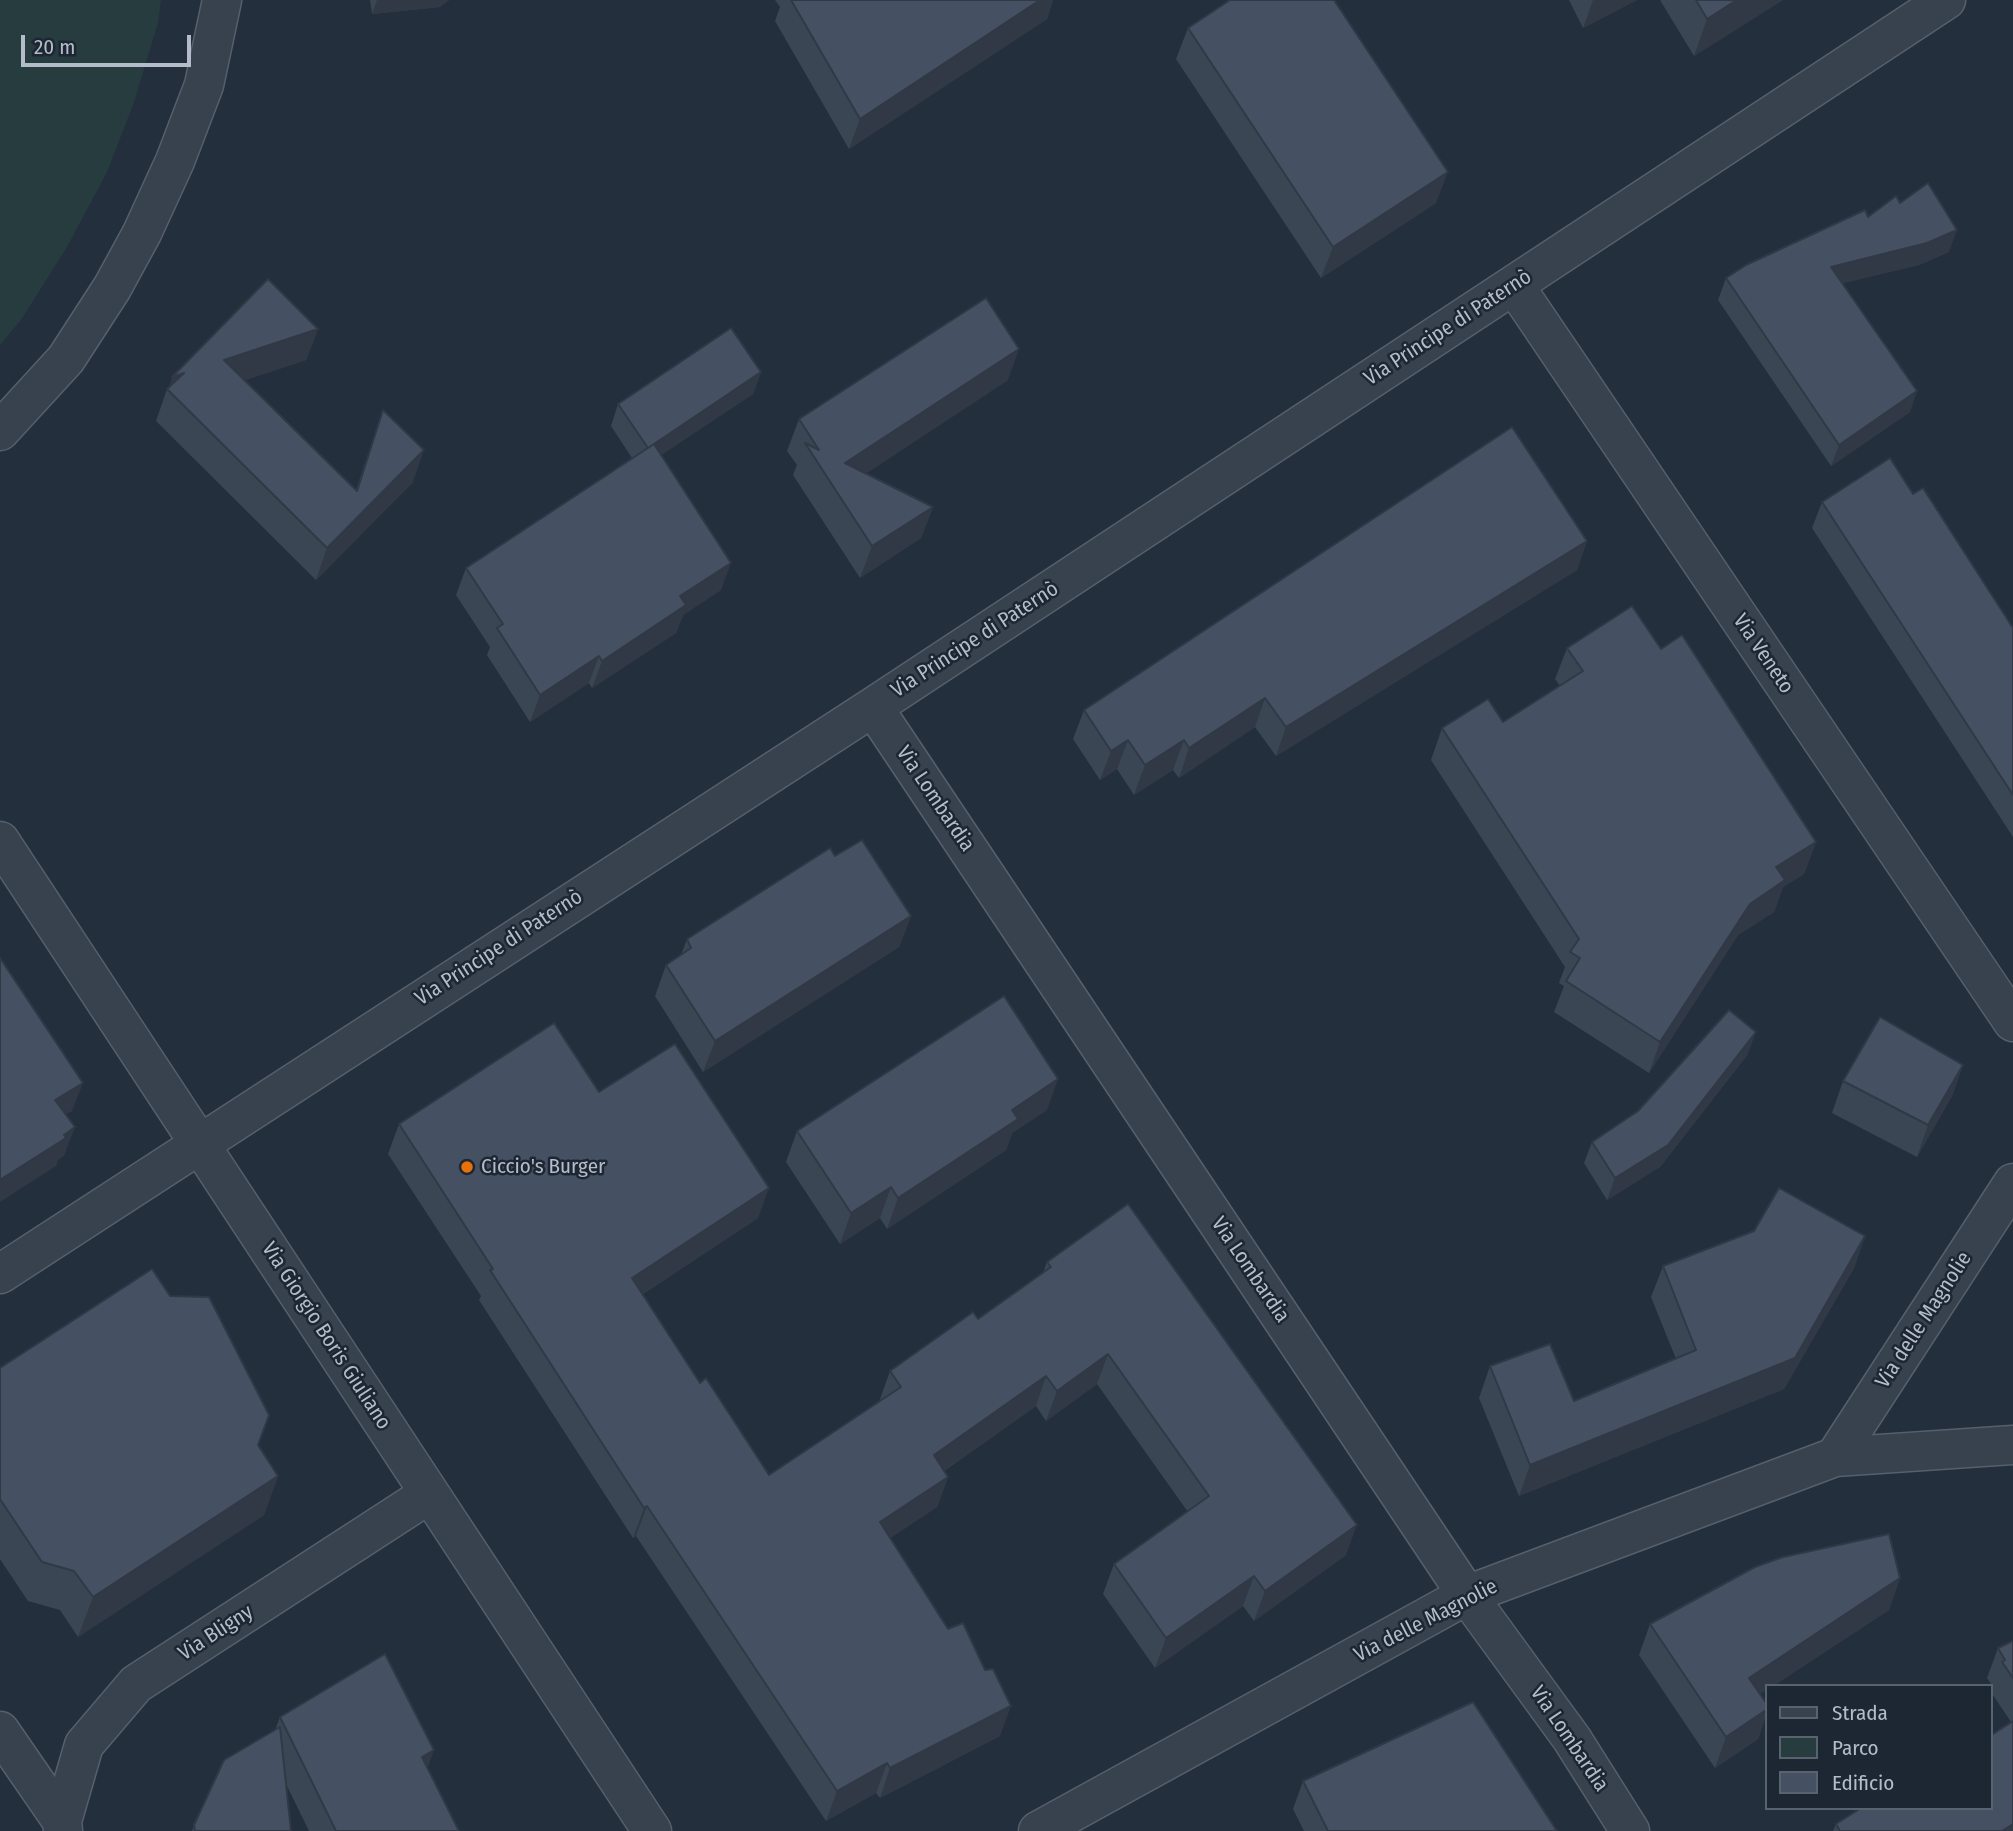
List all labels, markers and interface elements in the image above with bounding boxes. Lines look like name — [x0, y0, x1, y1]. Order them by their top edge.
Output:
scale bar — [24, 21, 194, 65]
text: 20 m — [34, 34, 75, 60]
street label: Via Principe di Paternò — [1360, 265, 1536, 391]
street label: Via Principe di Paternò — [887, 577, 1063, 703]
street label: Via Veneto — [1727, 609, 1799, 699]
street label: Via Lombardia — [890, 741, 980, 857]
street label: Via Principe di Paternò — [411, 885, 587, 1011]
place label: Ciccio's Burger — [481, 1154, 605, 1180]
marker: Ciccio's Burger — [459, 1159, 475, 1175]
street label: Via Lombardia — [1205, 1212, 1295, 1328]
street label: Via Giorgio Boris Giuliano — [256, 1238, 396, 1434]
street label: Via delle Magnolie — [1871, 1247, 1977, 1393]
street label: Via delle Magnolie — [1350, 1574, 1502, 1668]
street label: Via Bligny — [174, 1600, 258, 1666]
street label: Via Lombardia — [1524, 1681, 1614, 1797]
legend — [1764, 1684, 1992, 1810]
text: Strada — [1832, 1700, 1888, 1726]
text: Parco — [1832, 1735, 1879, 1761]
text: Edificio — [1832, 1770, 1894, 1796]

